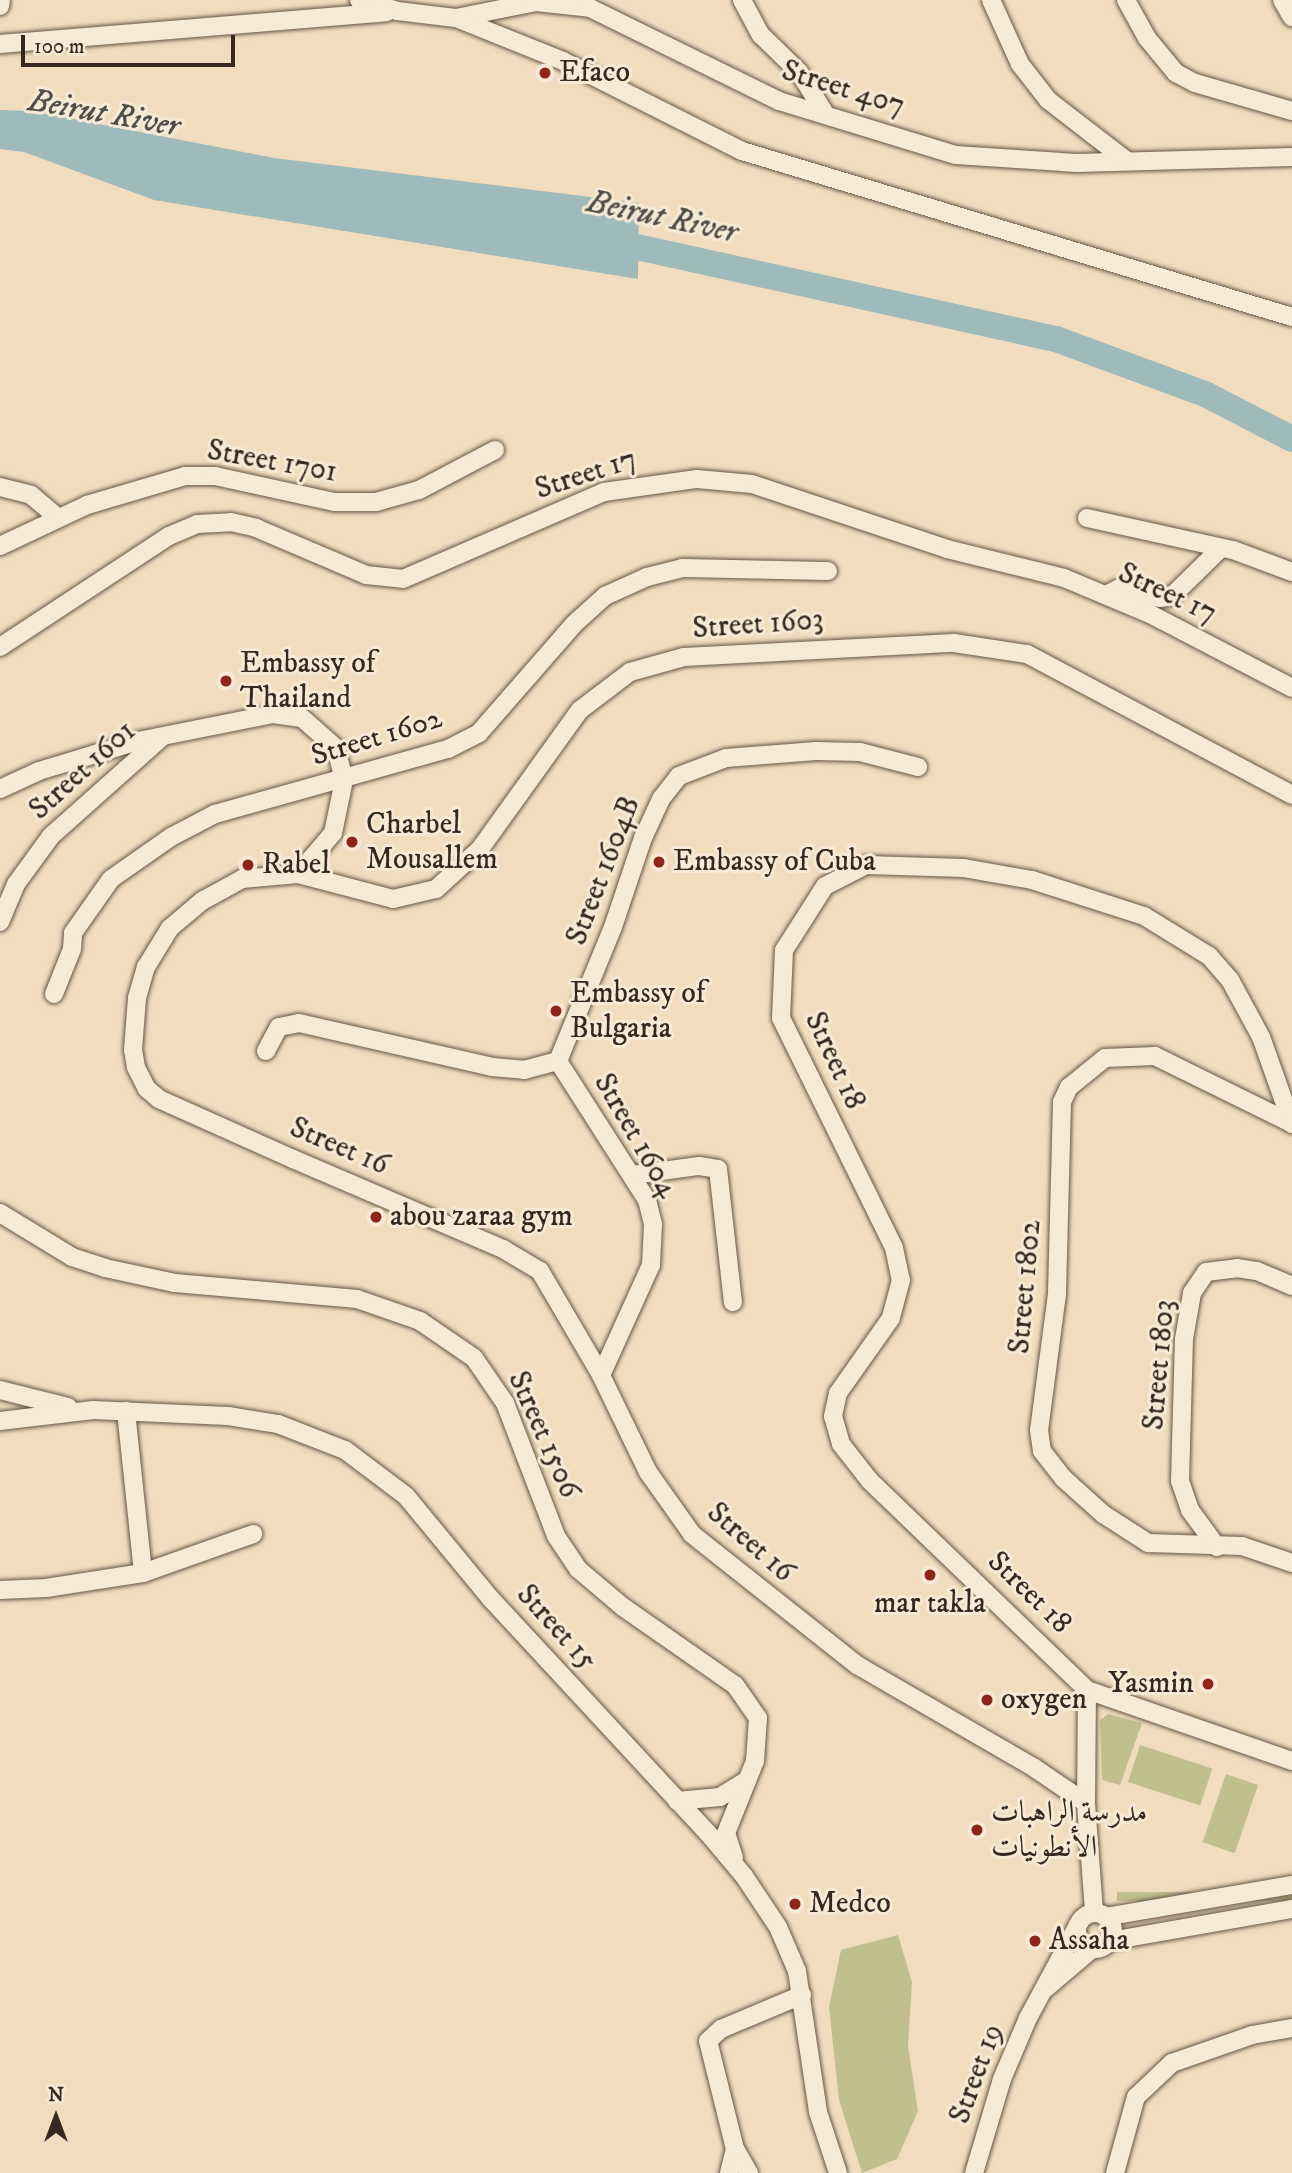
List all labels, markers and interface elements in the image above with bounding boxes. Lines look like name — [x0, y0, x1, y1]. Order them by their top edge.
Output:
scale bar — [24, 21, 238, 65]
text: 100 m — [34, 34, 85, 60]
street label: Street 407 — [777, 53, 909, 125]
place label: Efaco — [559, 55, 630, 91]
marker: Efaco — [537, 65, 553, 81]
water label: Beirut River — [25, 82, 183, 146]
water label: Beirut River — [583, 183, 741, 253]
street label: Street 1701 — [204, 433, 340, 491]
street label: Street 17 — [531, 442, 641, 508]
street label: Street 17 — [1112, 556, 1222, 632]
street label: Street 1603 — [691, 602, 825, 648]
place label: Embassy of Thailand — [240, 646, 375, 716]
marker: Embassy of Thailand — [218, 673, 234, 689]
street label: Street 1602 — [307, 701, 447, 775]
street label: Street 1601 — [22, 714, 144, 828]
street label: Street 1604B — [559, 792, 649, 950]
place label: Charbel Mousallem — [366, 807, 498, 878]
marker: Charbel Mousallem — [344, 834, 360, 850]
place label: Embassy of Cuba — [673, 844, 876, 880]
place label: Rabel — [262, 847, 330, 883]
marker: Embassy of Cuba — [651, 854, 667, 870]
marker: Rabel — [240, 857, 256, 873]
place label: Embassy of Bulgaria — [570, 976, 705, 1046]
marker: Embassy of Bulgaria — [548, 1003, 564, 1019]
street label: Street 18 — [796, 1007, 872, 1115]
street label: Street 1604 — [585, 1068, 685, 1204]
street label: Street 16 — [284, 1110, 394, 1184]
place label: abou zaraa gym — [390, 1199, 573, 1235]
marker: abou zaraa gym — [368, 1209, 384, 1225]
street label: Street 1802 — [1002, 1219, 1050, 1355]
street label: Street 1803 — [1136, 1298, 1184, 1432]
street label: Street 1506 — [499, 1366, 587, 1504]
street label: Street 16 — [699, 1495, 801, 1591]
street label: Street 18 — [979, 1544, 1079, 1642]
marker: mar takla — [922, 1567, 938, 1583]
street label: Street 15 — [508, 1578, 604, 1678]
place label: mar takla — [874, 1586, 986, 1622]
place label: Yasmin — [1108, 1666, 1194, 1702]
marker: Yasmin — [1200, 1676, 1216, 1692]
place label: oxygen — [1001, 1682, 1087, 1718]
marker: oxygen — [979, 1692, 995, 1708]
place label: مدرسة الراهبات الأنطونيات — [991, 1795, 1147, 1866]
marker: مدرسة الراهبات الأنطونيات — [969, 1822, 985, 1838]
place label: Medco — [809, 1886, 891, 1922]
marker: Medco — [787, 1896, 803, 1912]
place label: Assaha — [1049, 1923, 1129, 1959]
marker: Assaha — [1027, 1933, 1043, 1949]
street label: Street 19 — [942, 2019, 1012, 2129]
north arrow — [21, 2082, 91, 2152]
text: N — [48, 2084, 64, 2107]

